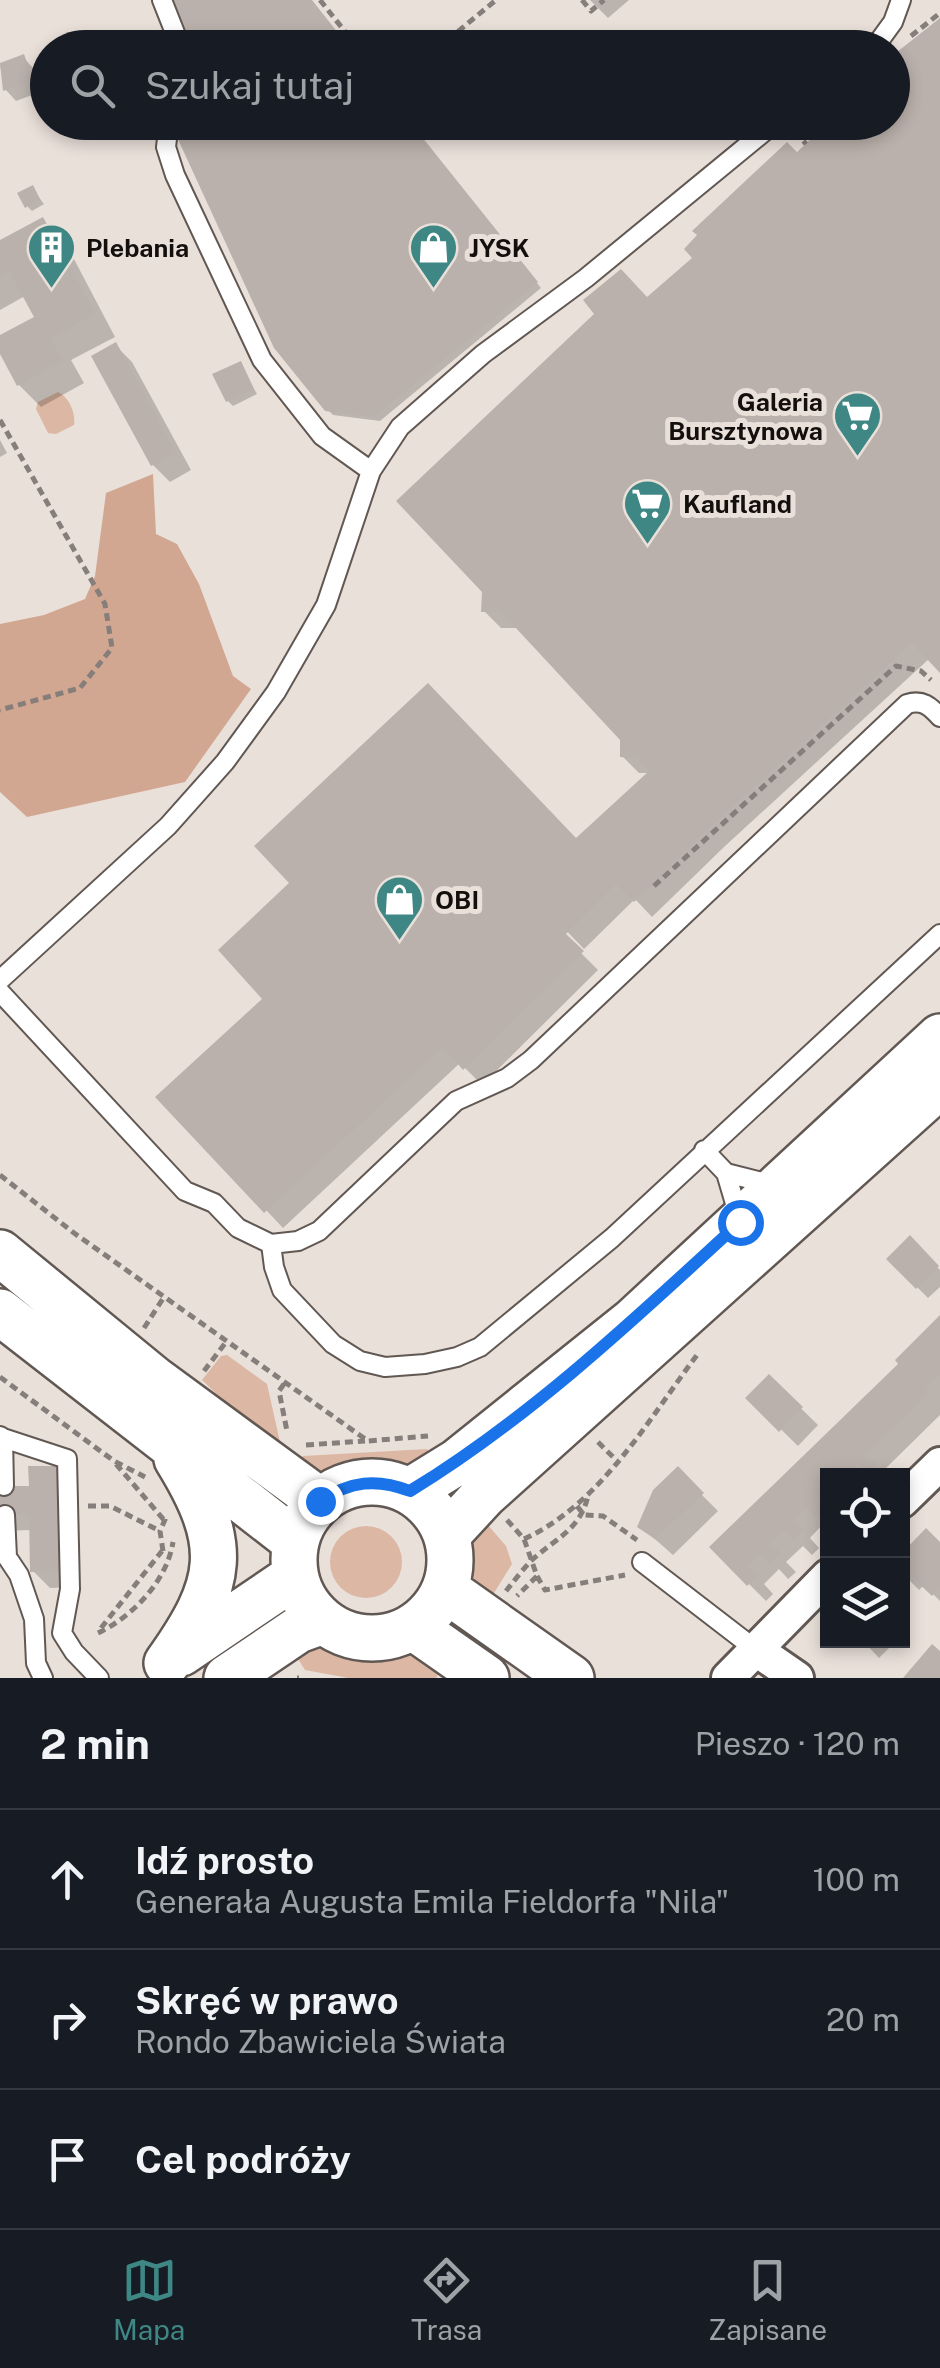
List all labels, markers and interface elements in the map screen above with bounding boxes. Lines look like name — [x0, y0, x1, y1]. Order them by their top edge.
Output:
search box — [30, 30, 910, 140]
icon: search — [65, 58, 120, 113]
text: Szukaj tutaj — [145, 63, 354, 108]
building icon: Plebania — [25, 222, 77, 290]
shop icon: JYSK — [408, 222, 460, 290]
place label: Plebania — [86, 233, 189, 263]
place label: JYSK — [469, 233, 530, 263]
place label: Galeria Bursztynowa — [668, 387, 823, 446]
supermarket icon: Galeria Bursztynowa — [832, 390, 884, 458]
supermarket icon: Kaufland — [622, 478, 674, 546]
place label: Kaufland — [683, 489, 792, 519]
shop icon: OBI — [374, 874, 426, 942]
place label: OBI — [435, 885, 479, 915]
route start — [718, 1200, 764, 1246]
map controls — [820, 1468, 910, 1648]
button: locate — [820, 1468, 910, 1558]
route end — [298, 1479, 344, 1525]
button: layers — [820, 1558, 910, 1648]
text: 2 min — [40, 1719, 150, 1768]
text: Pieszo · 120 m — [695, 1725, 900, 1762]
text: Idź prosto — [135, 1838, 314, 1883]
icon: ahead — [40, 1852, 95, 1907]
text: 100 m — [813, 1861, 900, 1898]
text: Generała Augusta Emila Fieldorfa "Nila" — [135, 1883, 729, 1920]
text: Skręć w prawo — [135, 1978, 399, 2023]
icon: right — [40, 1992, 95, 2047]
text: 20 m — [826, 2001, 900, 2038]
text: Rondo Zbawiciela Świata — [135, 2023, 506, 2060]
icon: arrive — [40, 2132, 95, 2187]
text: Cel podróży — [135, 2137, 351, 2182]
tab: Mapa — [113, 2253, 185, 2346]
tab: Trasa — [411, 2253, 482, 2346]
tab: Zapisane — [708, 2253, 827, 2346]

